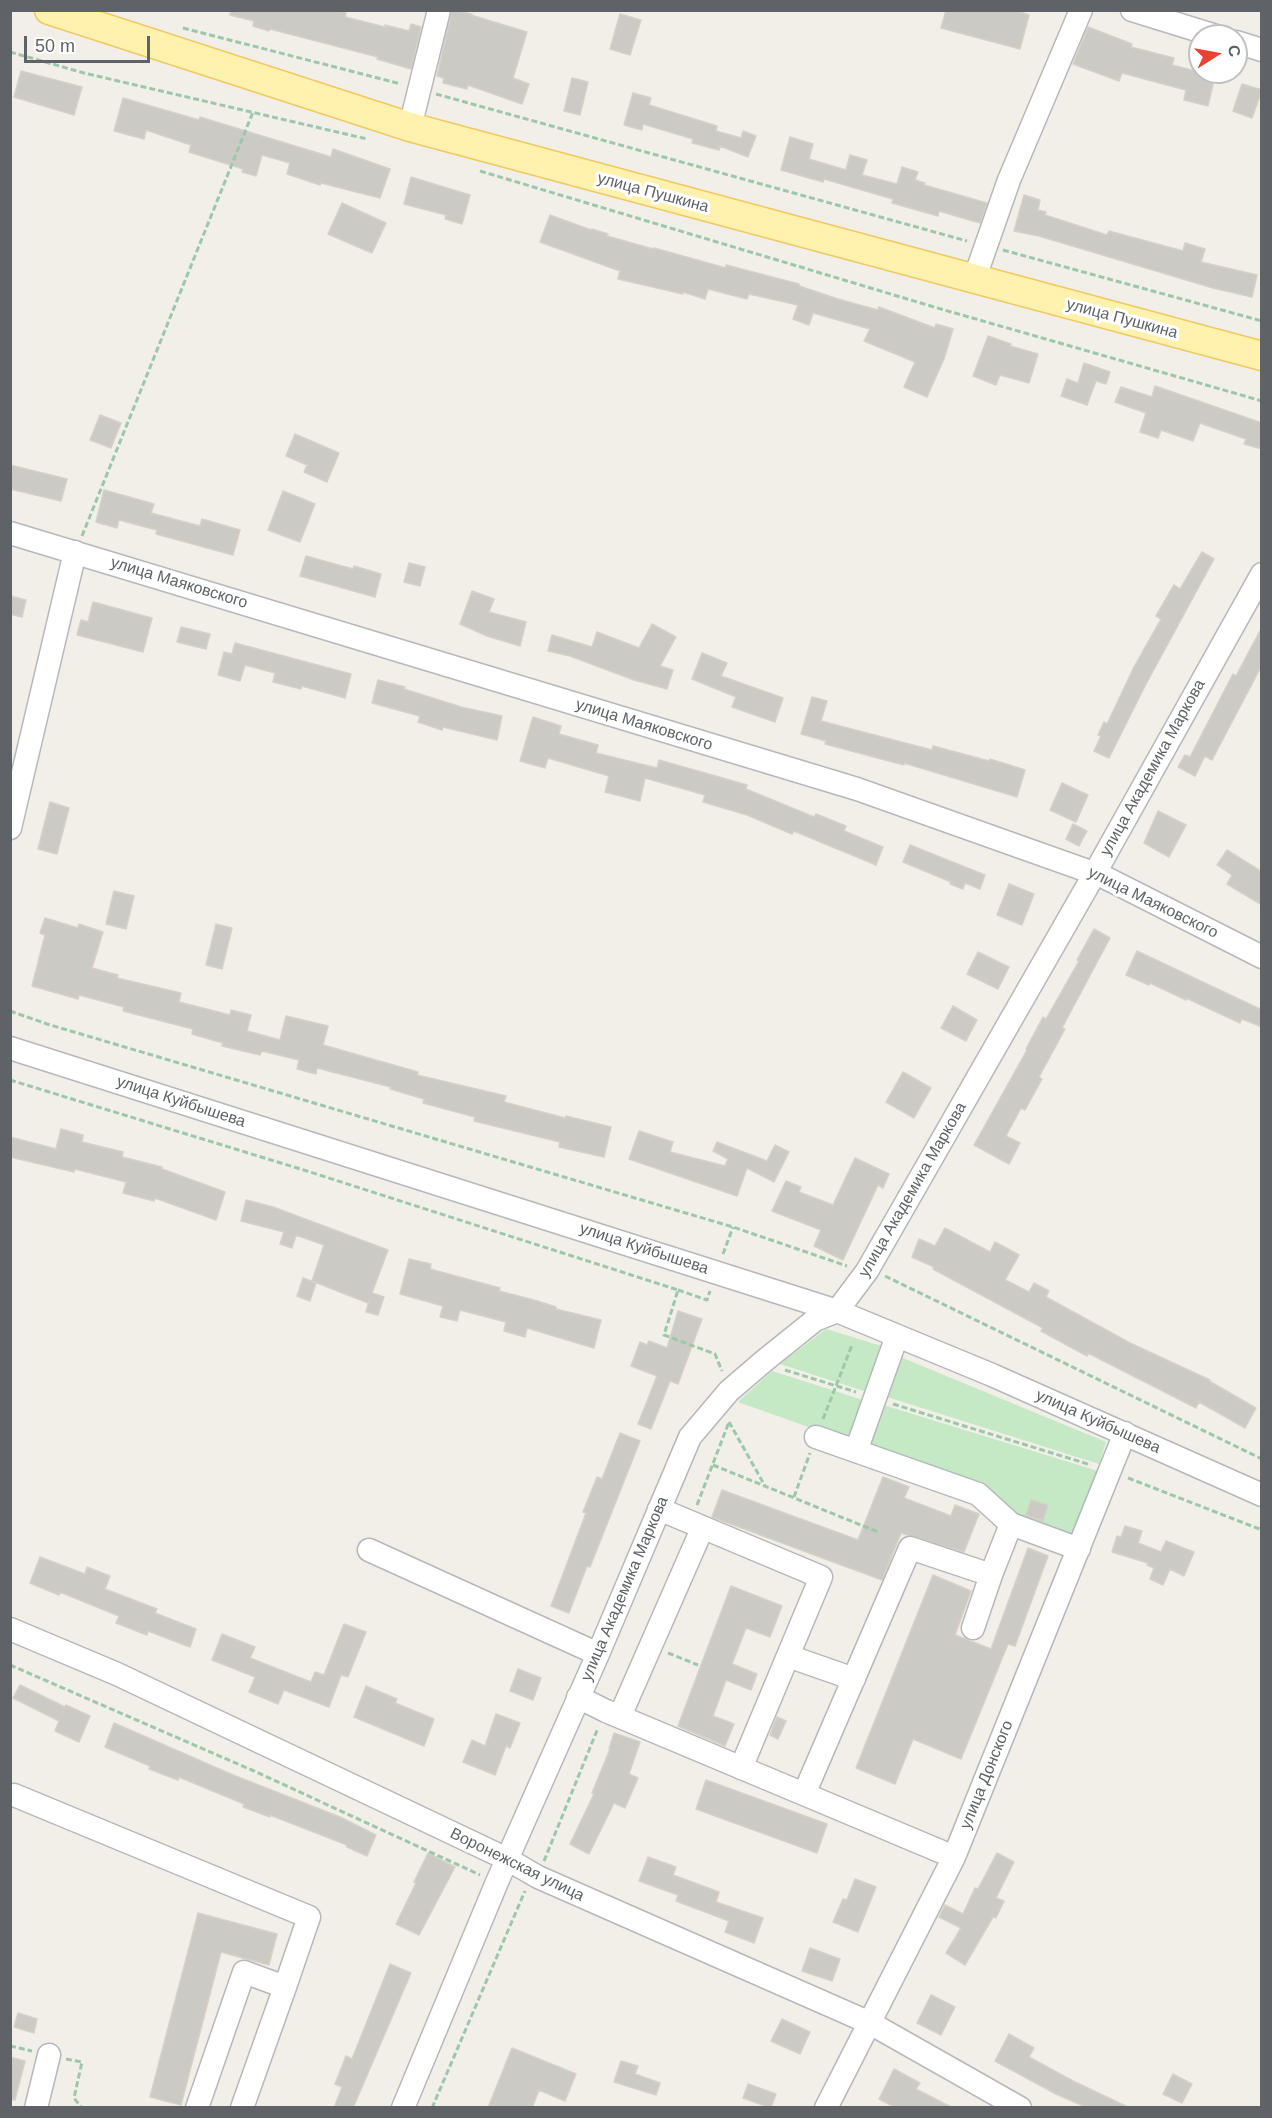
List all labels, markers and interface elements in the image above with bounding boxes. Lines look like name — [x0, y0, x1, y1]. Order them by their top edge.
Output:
scale bar — [27, 24, 153, 62]
north arrow — [1188, 24, 1248, 84]
text: 50 m — [35, 36, 75, 56]
text: С — [1225, 44, 1244, 58]
street label: улица Пушкина — [595, 169, 711, 217]
street label: улица Пушкина — [1064, 295, 1180, 343]
street label: улица Маяковского — [108, 553, 250, 613]
street label: улица Академика Маркова — [1096, 676, 1210, 860]
street label: улица Маяковского — [573, 695, 715, 755]
street label: улица Маяковского — [1085, 863, 1221, 943]
street label: улица Куйбышева — [114, 1072, 248, 1132]
street label: улица Академика Маркова — [855, 1099, 971, 1281]
street label: улица Куйбышева — [577, 1219, 711, 1279]
street label: улица Куйбышева — [1033, 1386, 1163, 1458]
street label: улица Академика Маркова — [577, 1494, 673, 1684]
street label: улица Донского — [956, 1718, 1018, 1832]
street label: Воронежская улица — [447, 1824, 587, 1906]

